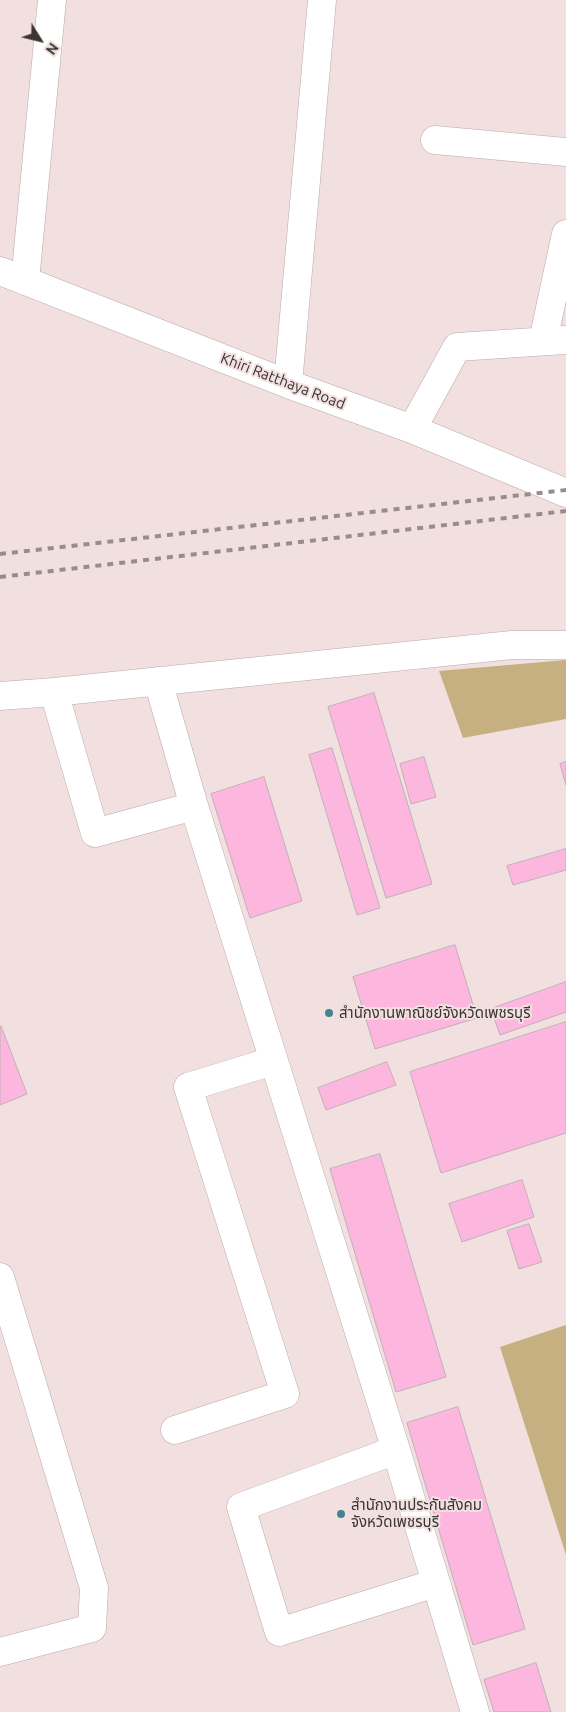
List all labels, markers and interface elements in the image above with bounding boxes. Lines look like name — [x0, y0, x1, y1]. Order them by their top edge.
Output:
north arrow — [15, 15, 65, 65]
text: N — [43, 40, 62, 58]
street label: Khiri Ratthaya Road — [218, 349, 348, 413]
place label: สำนักงานพาณิชย์จังหวัดเพชรบุรี — [339, 1004, 530, 1022]
marker: สำนักงานพาณิชย์จังหวัดเพชรบุรี — [323, 1007, 335, 1019]
place label: สำนักงานประกันสังคม จังหวัดเพชรบุรี — [351, 1496, 482, 1531]
marker: สำนักงานประกันสังคม จังหวัดเพชรบุรี — [335, 1508, 347, 1520]

